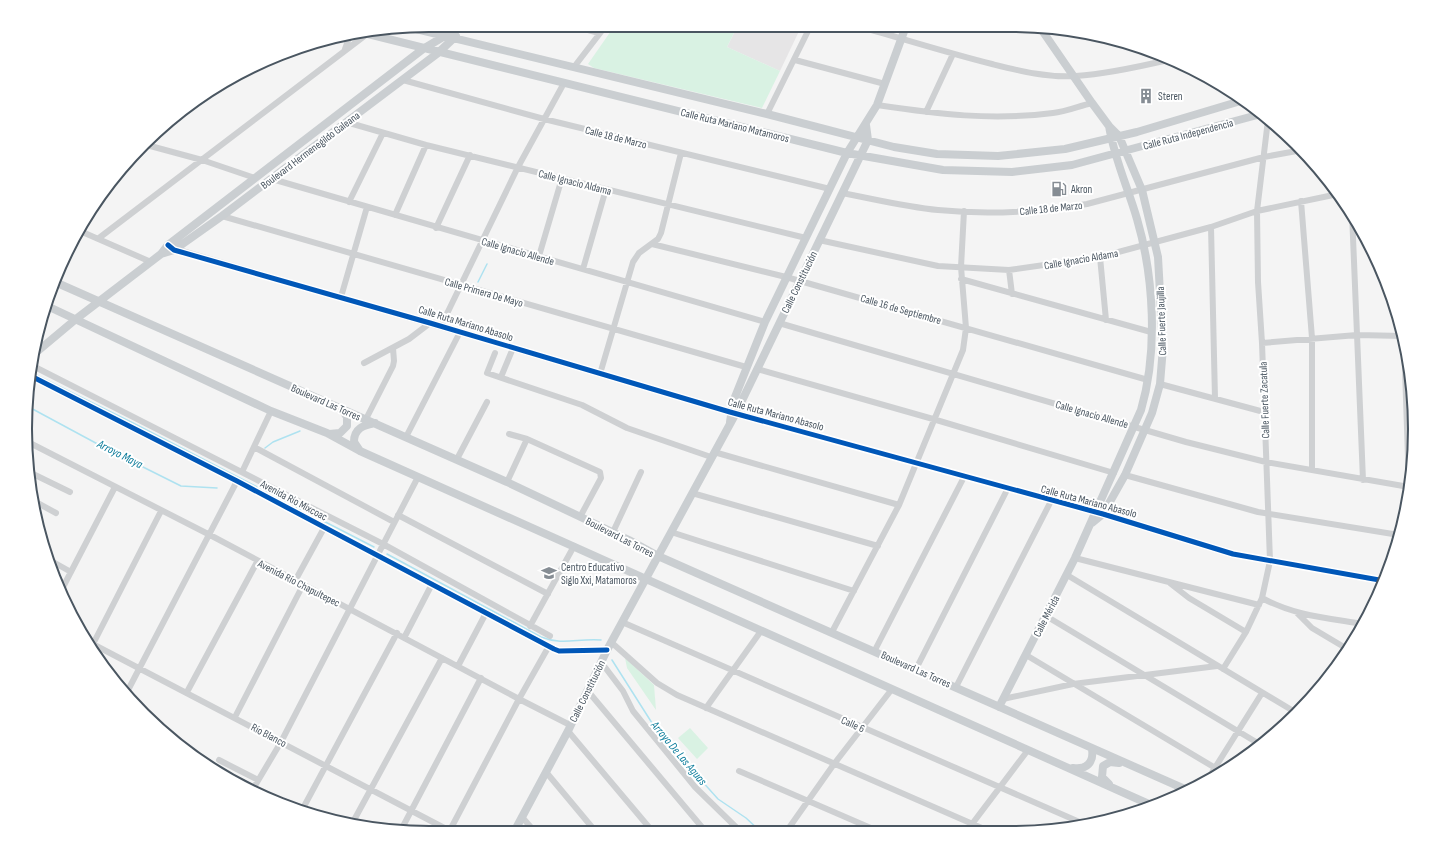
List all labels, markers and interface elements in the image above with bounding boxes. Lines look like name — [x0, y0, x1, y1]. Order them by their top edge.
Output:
building icon: Steren — [1137, 87, 1155, 105]
place label: Steren — [1158, 90, 1183, 103]
street label: Calle Ruta Mariano Matamoros — [679, 106, 790, 145]
street label: Boulevard Hermenegildo Galeana — [258, 109, 362, 192]
street label: Calle Ruta Independencia — [1142, 116, 1235, 153]
street label: Calle 18 de Marzo — [584, 124, 648, 152]
street label: Calle Ignacio Aldama — [537, 167, 613, 198]
fuel station icon: Akron — [1050, 180, 1068, 198]
place label: Akron — [1070, 183, 1093, 196]
street label: Calle 18 de Marzo — [1019, 199, 1084, 218]
street label: Calle Ignacio Allende — [480, 235, 556, 268]
street label: Calle Ignacio Aldama — [1043, 247, 1119, 272]
street label: Calle Constitución — [779, 249, 820, 315]
street label: Calle Primera De Mayo — [443, 275, 525, 310]
street label: Calle Fuerte Jaujilla — [1154, 286, 1169, 356]
street label: Calle 16 de Septiembre — [859, 292, 943, 327]
street label: Calle Ruta Mariano Abasolo — [417, 303, 515, 344]
street label: Calle Fuerte Zacatula — [1257, 361, 1272, 439]
street label: Boulevard Las Torres — [289, 381, 363, 424]
street label: Calle Ruta Mariano Abasolo — [727, 395, 826, 434]
street label: Calle Ignacio Allende — [1054, 398, 1130, 431]
water label: Arroyo Maya — [94, 436, 145, 472]
street label: Avenida Río Mixcoac — [257, 477, 329, 524]
street label: Calle Ruta Mariano Abasolo — [1040, 482, 1139, 521]
street label: Boulevard Las Torres — [583, 515, 656, 560]
street label: Avenida Río Chapultepec — [255, 557, 342, 610]
place label: Centro Educativo Siglo Xxi, Matamoros — [561, 561, 637, 587]
school or university icon: Centro Educativo Siglo Xxi, Matamoros — [540, 564, 558, 582]
street label: Calle Mérida — [1031, 593, 1062, 639]
street label: Boulevard Las Torres — [879, 648, 953, 691]
street label: Calle Constitución — [567, 658, 608, 724]
street label: Calle 6 — [839, 714, 867, 735]
water label: Arroyo De Las Aguas — [647, 717, 710, 789]
street label: Río Blanco — [249, 721, 289, 750]

